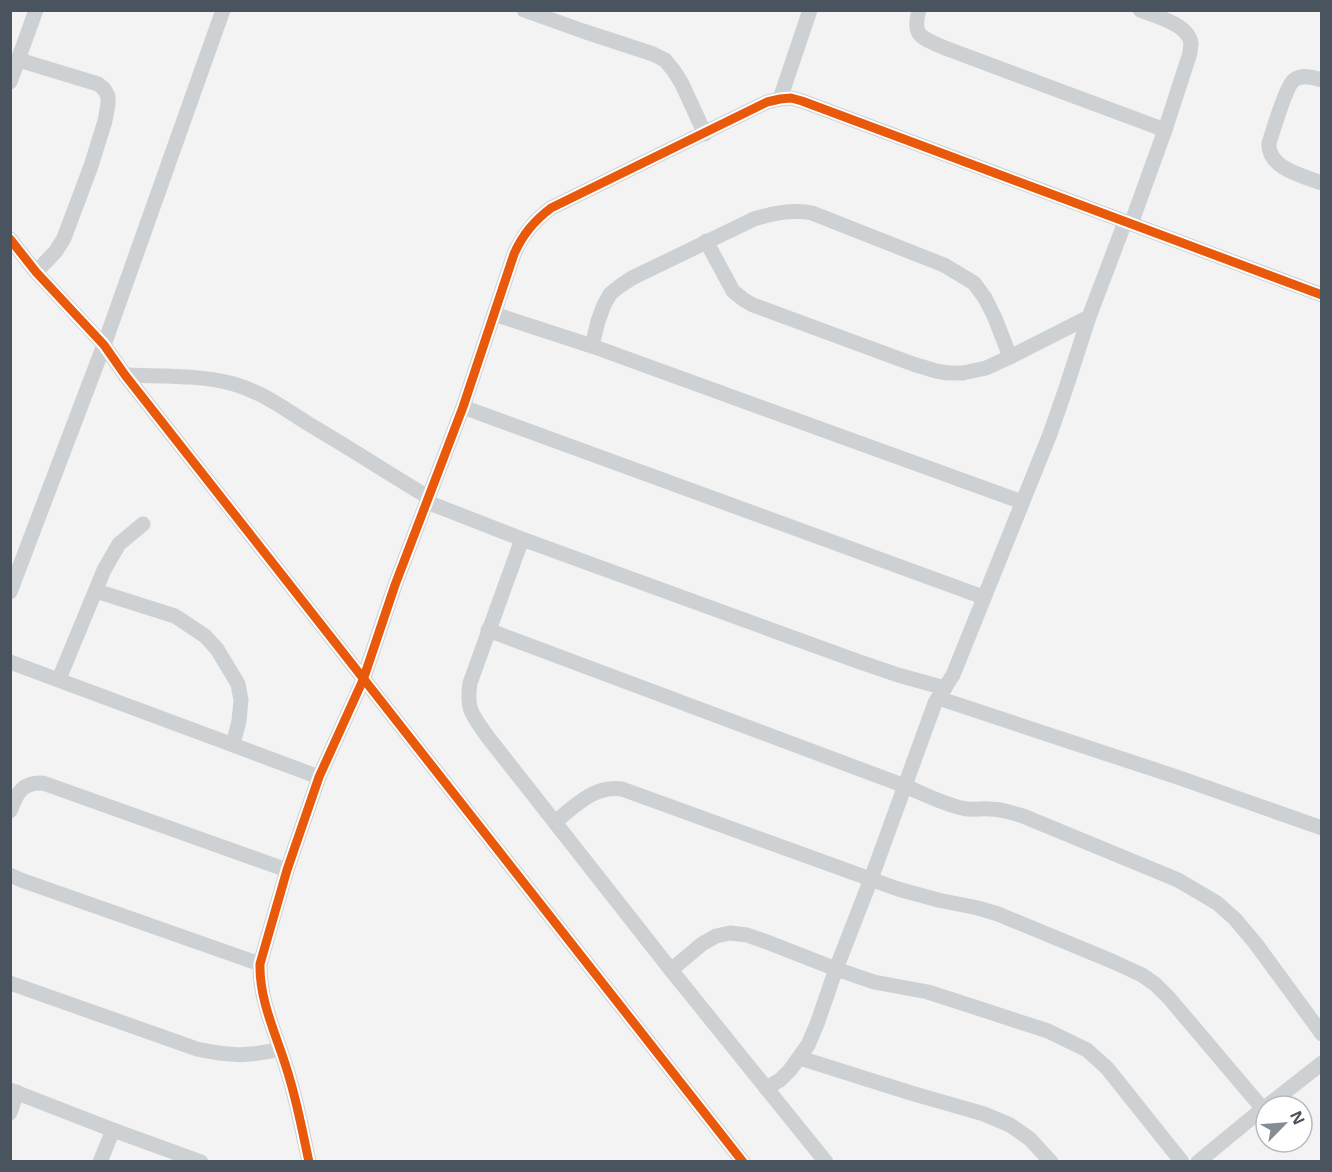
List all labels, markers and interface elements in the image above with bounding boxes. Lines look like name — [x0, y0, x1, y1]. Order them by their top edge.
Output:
north arrow — [1254, 1094, 1314, 1154]
text: N — [1285, 1107, 1310, 1128]

